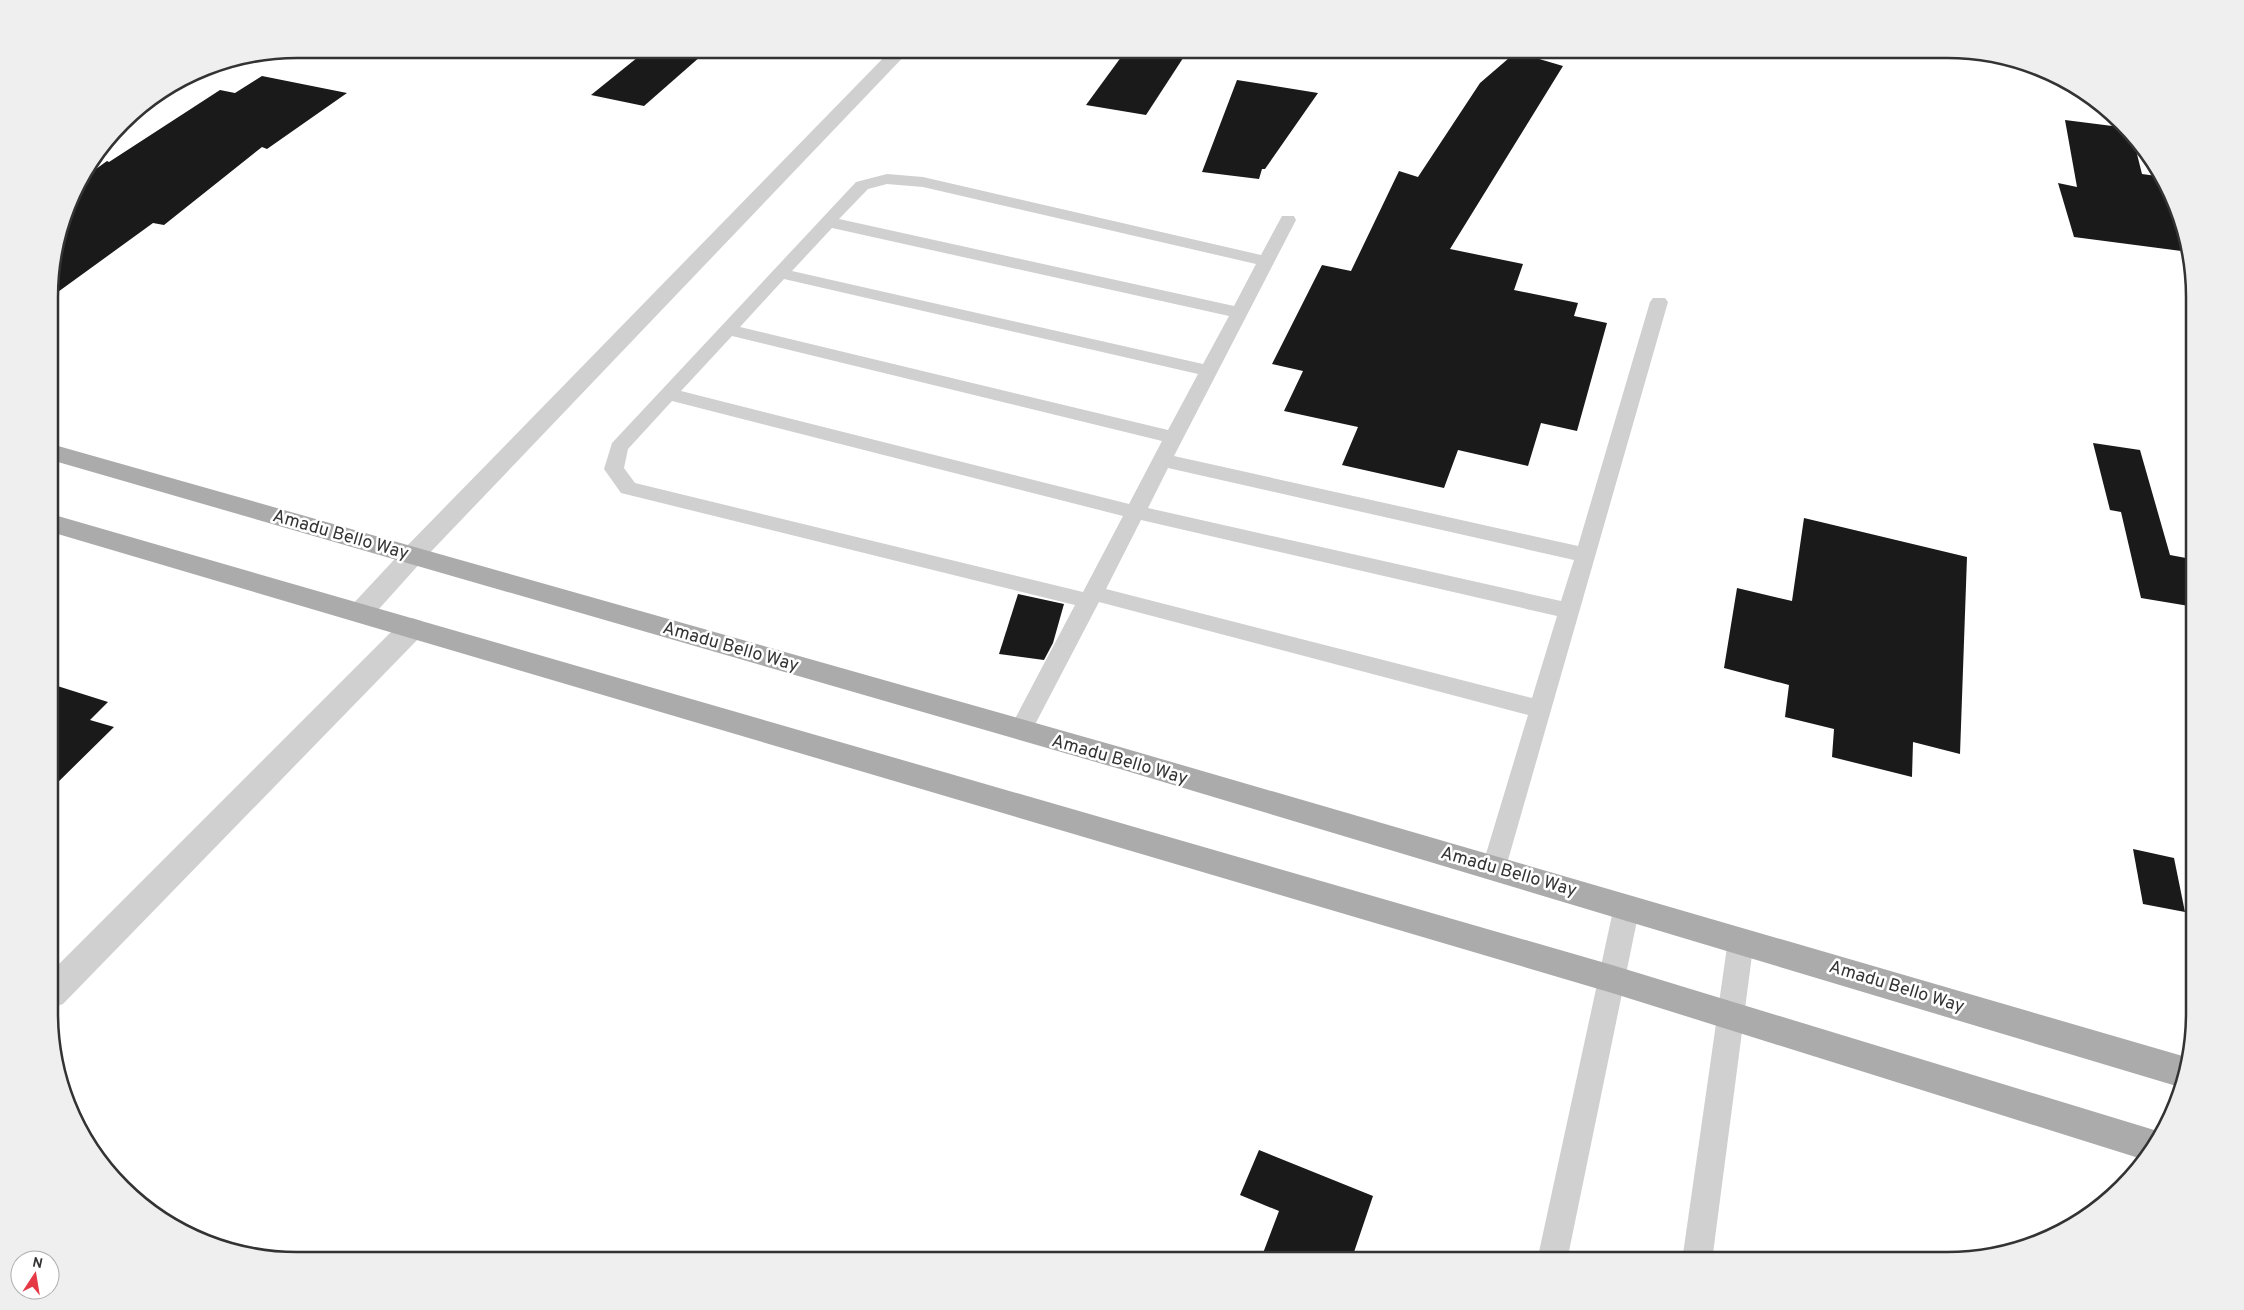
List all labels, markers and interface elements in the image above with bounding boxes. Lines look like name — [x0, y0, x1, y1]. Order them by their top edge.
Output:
street label: Amadu Bello Way — [270, 505, 411, 566]
street label: Amadu Bello Way — [660, 617, 801, 678]
street label: Amadu Bello Way — [1049, 730, 1190, 791]
street label: Amadu Bello Way — [1438, 842, 1579, 903]
street label: Amadu Bello Way — [1826, 956, 1967, 1019]
north arrow — [10, 1250, 60, 1300]
text: N — [31, 1254, 44, 1273]

